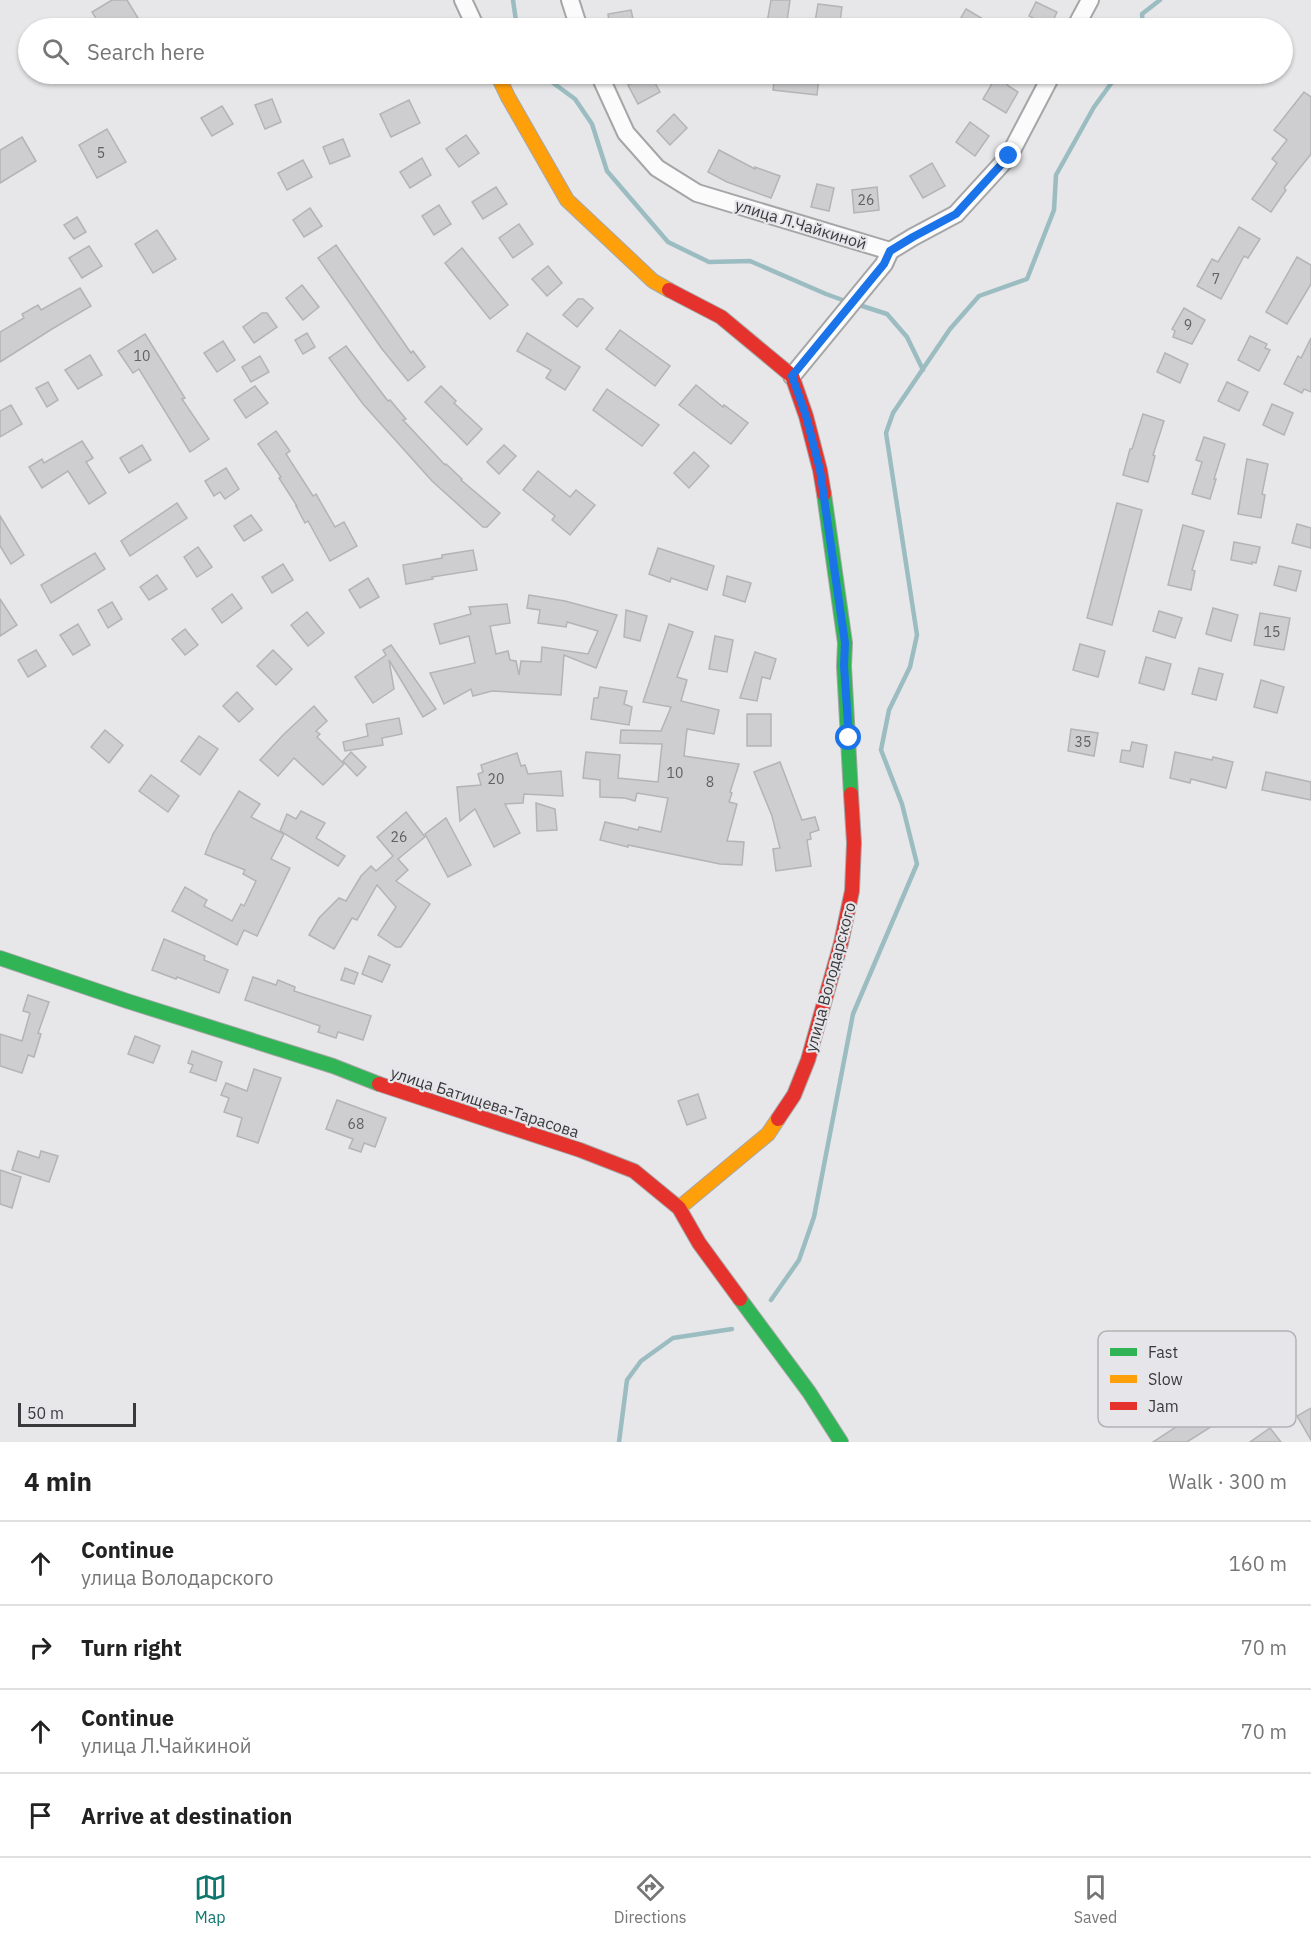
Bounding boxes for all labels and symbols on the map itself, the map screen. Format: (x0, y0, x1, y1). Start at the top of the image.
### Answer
route end (995, 142, 1021, 168)
house number: 5 (97, 144, 105, 162)
house number: 26 (858, 191, 874, 209)
street label: улица Л.Чайкиной (733, 194, 869, 254)
house number: 7 (1212, 270, 1220, 288)
house number: 9 (1184, 316, 1192, 334)
house number: 10 (134, 347, 150, 365)
house number: 15 (1264, 623, 1280, 641)
route start (835, 724, 861, 750)
house number: 35 (1075, 733, 1091, 751)
house number: 10 (667, 764, 683, 782)
house number: 20 (488, 770, 504, 788)
house number: 8 (706, 773, 714, 791)
house number: 26 (391, 828, 407, 846)
street label: улица Володарского (800, 900, 860, 1054)
street label: улица Батищева-Тарасова (388, 1062, 582, 1142)
house number: 68 (348, 1115, 364, 1133)
legend (1098, 1331, 1296, 1427)
text: Fast (1148, 1342, 1178, 1362)
text: Slow (1148, 1369, 1183, 1389)
text: Jam (1148, 1396, 1179, 1416)
scale bar (18, 1400, 136, 1428)

